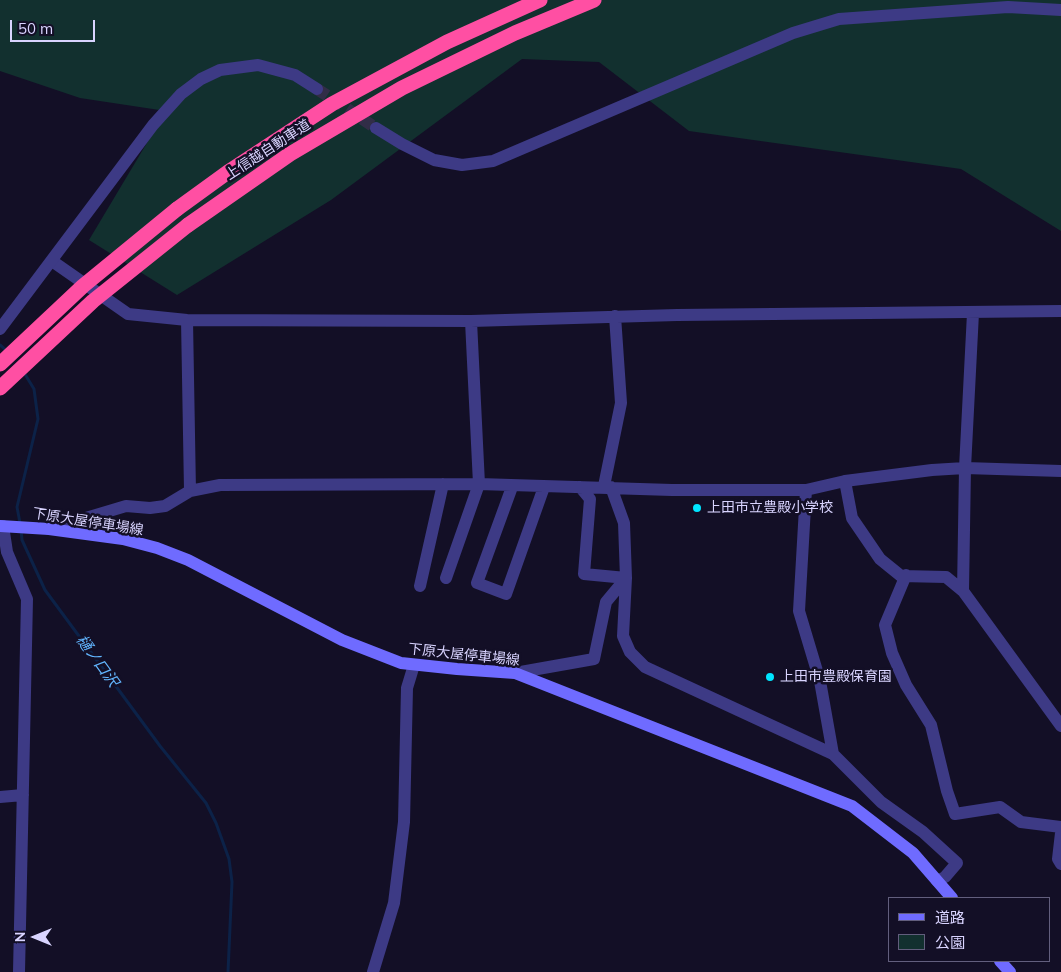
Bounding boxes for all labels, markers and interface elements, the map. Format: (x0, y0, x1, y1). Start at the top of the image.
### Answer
scale bar (12, 10, 98, 42)
text: 50 m (18, 19, 53, 38)
street label: 上信越自動車道 (222, 116, 314, 184)
place label: 上田市立豊殿小学校 (707, 500, 833, 516)
marker: 上田市立豊殿小学校 (691, 502, 703, 514)
street label: 下原大屋停車場線 (31, 505, 145, 539)
water label: 樋ノ口沢 (72, 631, 122, 691)
street label: 下原大屋停車場線 (407, 641, 521, 669)
place label: 上田市豊殿保育園 (780, 669, 892, 685)
marker: 上田市豊殿保育園 (764, 671, 776, 683)
legend (888, 897, 1051, 962)
text: 道路 (935, 908, 965, 927)
north arrow (10, 912, 60, 962)
text: N (11, 932, 29, 942)
text: 公園 (935, 933, 965, 952)

